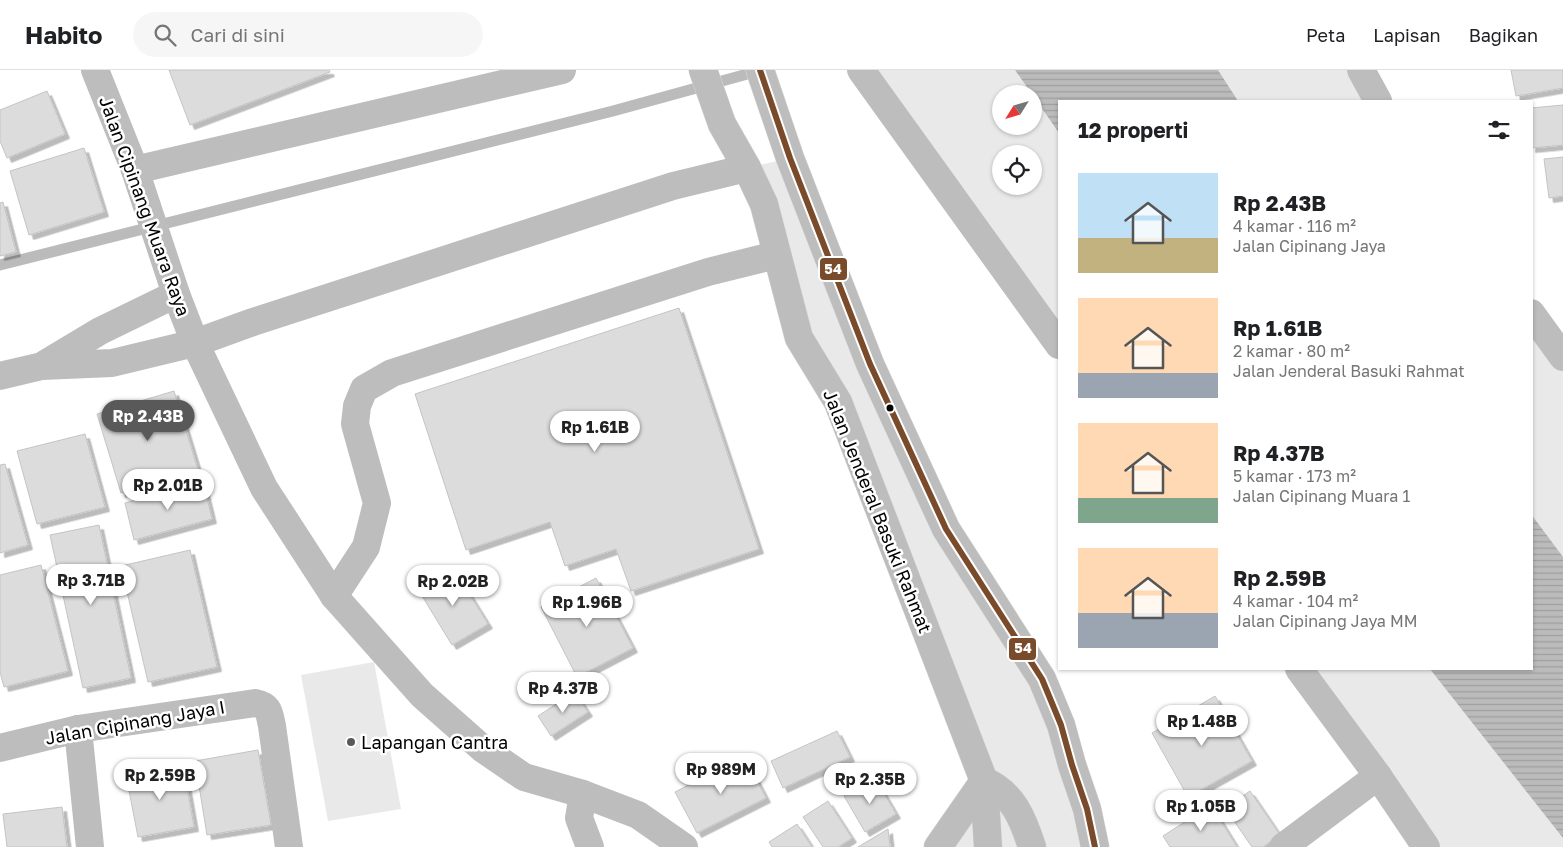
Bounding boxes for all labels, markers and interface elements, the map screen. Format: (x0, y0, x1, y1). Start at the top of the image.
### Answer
search box (133, 12, 483, 57)
text: Habito (25, 20, 103, 49)
icon: search (151, 21, 179, 49)
text: Cari di sini (191, 23, 285, 46)
text: Peta (1306, 24, 1345, 46)
text: Lapisan (1373, 24, 1441, 46)
text: Bagikan (1469, 24, 1538, 46)
north arrow (992, 85, 1042, 135)
map controls (992, 85, 1042, 195)
street label: Jalan Cipinang Muara Raya (95, 93, 195, 319)
icon: filters (1485, 116, 1513, 144)
text: 12 properti (1078, 117, 1188, 143)
button: locate (992, 145, 1042, 195)
text: Rp 2.43B (1233, 190, 1326, 216)
icon: home (1118, 193, 1178, 253)
text: 4 kamar · 116 m² (1233, 216, 1356, 236)
text: Jalan Cipinang Jaya (1233, 236, 1386, 256)
line badge: 54 (819, 257, 848, 281)
text: 54 (824, 260, 842, 277)
text: Rp 1.61B (1233, 315, 1322, 341)
icon: home (1118, 318, 1178, 378)
text: 2 kamar · 80 m² (1233, 341, 1350, 361)
text: Jalan Jenderal Basuki Rahmat (1233, 361, 1465, 381)
street label: Jalan Jenderal Basuki Rahmat (819, 386, 937, 636)
pin: Rp 2.43B (96, 400, 200, 442)
unlabelled marker (885, 403, 895, 413)
text: Rp 2.43B (113, 406, 183, 426)
pin: Rp 1.61B (543, 410, 647, 453)
text: Rp 1.61B (561, 417, 629, 437)
text: Rp 4.37B (1233, 440, 1325, 466)
icon: home (1118, 443, 1178, 503)
text: 5 kamar · 173 m² (1233, 466, 1356, 486)
pin: Rp 2.01B (116, 468, 220, 511)
text: Rp 2.01B (133, 475, 203, 495)
text: Jalan Cipinang Muara 1 (1233, 486, 1410, 506)
pin: Rp 3.71B (39, 564, 143, 606)
pin: Rp 2.02B (401, 564, 505, 607)
text: Rp 2.59B (1233, 565, 1326, 591)
icon: home (1118, 568, 1178, 628)
text: Rp 3.71B (57, 570, 125, 590)
text: Rp 2.02B (417, 571, 489, 591)
pin: Rp 1.96B (535, 586, 639, 628)
text: 4 kamar · 104 m² (1233, 591, 1358, 611)
text: Rp 1.96B (552, 592, 622, 612)
text: Jalan Cipinang Jaya MM (1233, 611, 1417, 631)
line badge: 54 (1008, 637, 1037, 661)
text: 54 (1014, 639, 1032, 656)
pin: Rp 4.37B (511, 672, 615, 714)
text: Rp 4.37B (528, 678, 598, 698)
street label: Jalan Cipinang Jaya I (43, 695, 227, 749)
pin: Rp 1.48B (1150, 704, 1254, 747)
text: Rp 1.48B (1167, 711, 1237, 731)
place label: Lapangan Cantra (361, 731, 508, 753)
marker: Lapangan Cantra (345, 736, 357, 748)
pin: Rp 989M (675, 752, 767, 795)
pin: Rp 2.59B (108, 758, 212, 801)
text: Rp 989M (686, 759, 756, 779)
pin: Rp 2.35B (818, 762, 922, 805)
text: Rp 2.59B (124, 765, 196, 785)
text: Rp 2.35B (835, 769, 905, 789)
pin: Rp 1.05B (1149, 790, 1253, 832)
text: Rp 1.05B (1166, 796, 1236, 816)

